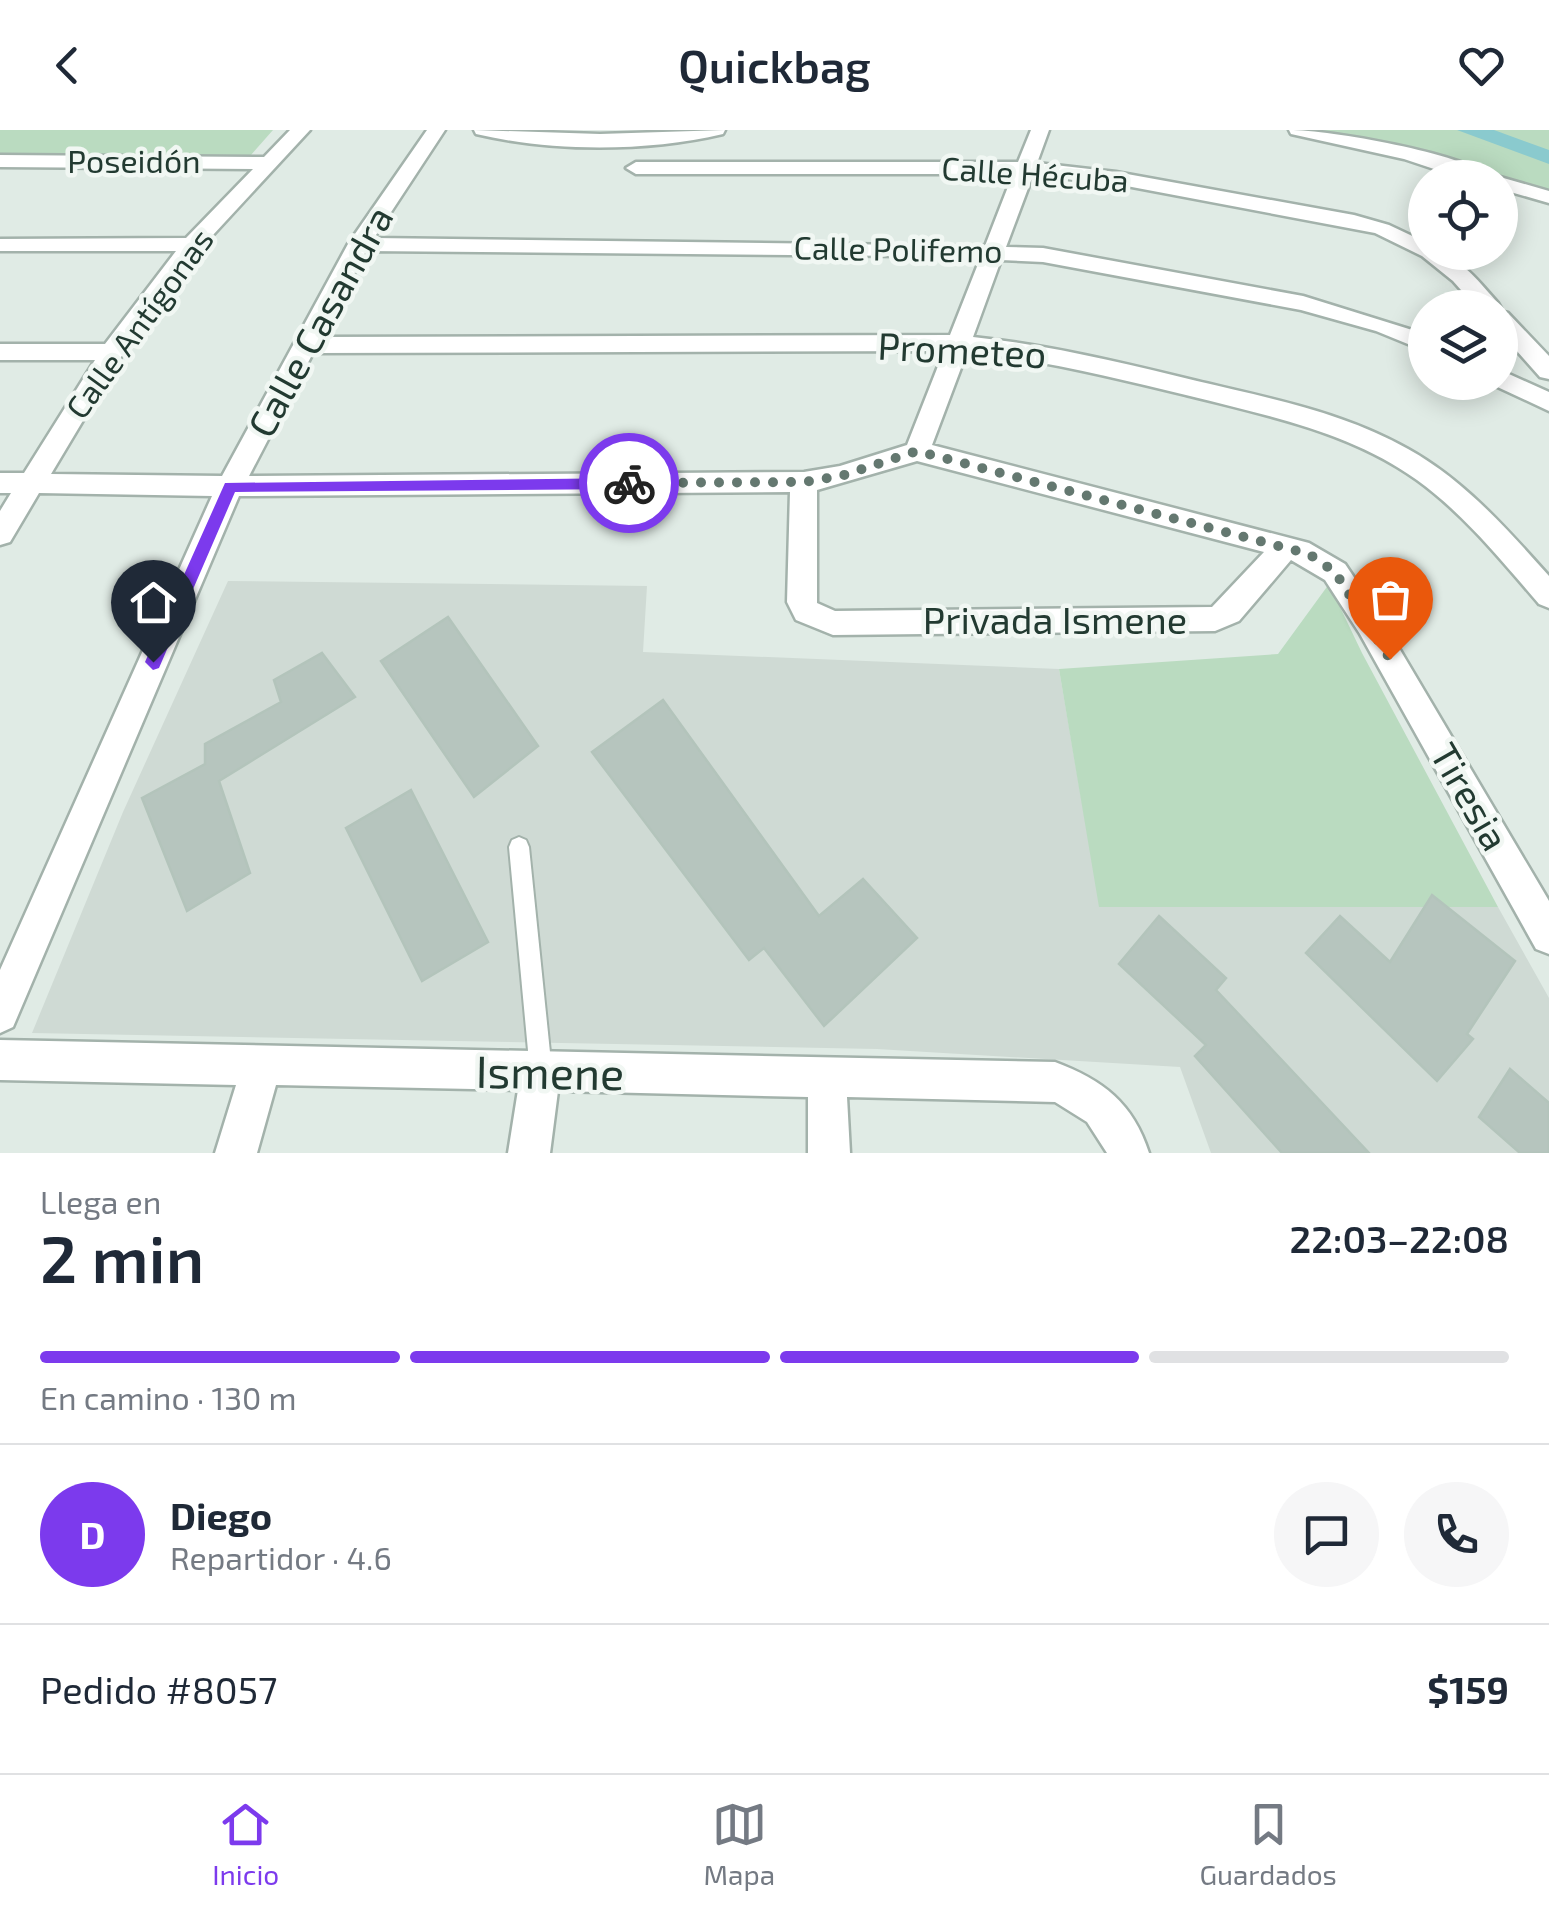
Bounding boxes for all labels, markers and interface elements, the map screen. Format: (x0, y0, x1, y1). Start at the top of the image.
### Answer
icon: back (40, 38, 95, 93)
text: Quickbag (678, 38, 871, 92)
icon: heart (1454, 38, 1509, 93)
street label: Poseidón (67, 141, 201, 179)
street label: Calle Hécuba (940, 148, 1130, 198)
map controls (1408, 160, 1518, 400)
button: locate (1408, 160, 1518, 270)
street label: Calle Casandra (237, 198, 402, 444)
street label: Calle Antígonas (57, 220, 220, 425)
street label: Calle Polifemo (793, 227, 1003, 269)
button: layers (1408, 290, 1518, 400)
street label: Prometeo (877, 322, 1048, 376)
courier (579, 433, 679, 533)
icon: bike (602, 456, 657, 511)
pin (1348, 557, 1433, 660)
pin (111, 560, 196, 663)
icon: bag (1363, 572, 1418, 627)
icon: home (126, 575, 181, 630)
street label: Privada Ismene (923, 596, 1187, 642)
street label: Tiresia (1422, 734, 1520, 858)
street label: Ismene (475, 1043, 625, 1099)
text: Llega en (40, 1182, 161, 1220)
text: 22:03–22:08 (1289, 1215, 1509, 1261)
text: 2 min (40, 1218, 204, 1296)
text: En camino · 130 m (40, 1378, 296, 1416)
button: chat (1274, 1482, 1379, 1587)
button: phone (1404, 1482, 1509, 1587)
text: Diego (170, 1492, 272, 1538)
text: D (80, 1511, 105, 1557)
text: Repartidor · 4.6 (170, 1538, 392, 1576)
text: Pedido #8057 (40, 1666, 277, 1712)
text: $159 (1427, 1666, 1509, 1712)
tab: Inicio (212, 1797, 279, 1891)
tab: Mapa (704, 1797, 775, 1891)
tab: Guardados (1199, 1797, 1337, 1891)

